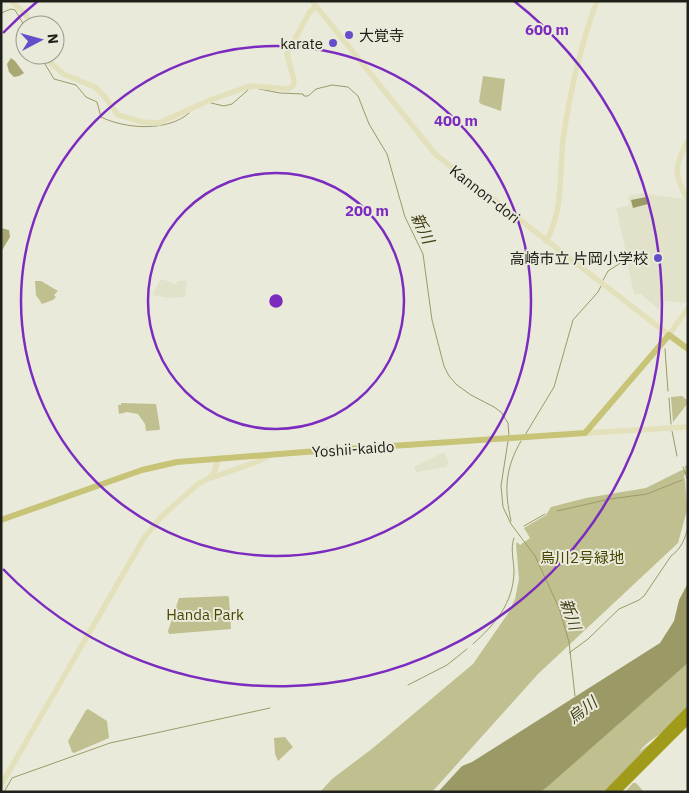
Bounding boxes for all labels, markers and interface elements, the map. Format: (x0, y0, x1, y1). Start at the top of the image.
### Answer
north arrow (15, 15, 65, 65)
text: 600 m (525, 20, 569, 39)
place label: 大覚寺 (359, 26, 404, 45)
marker: 大覚寺 (343, 29, 355, 41)
text: N (43, 33, 62, 45)
place label: karate (280, 34, 323, 53)
marker: karate (327, 37, 339, 49)
text: 400 m (434, 111, 478, 130)
street label: Kannon-dori (446, 161, 524, 227)
text: 200 m (345, 201, 389, 220)
water label: 新川 (407, 209, 440, 249)
place label: 高崎市立 片岡小学校 (509, 249, 648, 268)
marker: 高崎市立 片岡小学校 (652, 252, 664, 264)
centre of rings (267, 292, 285, 310)
street label: Yoshii-kaido (311, 437, 395, 461)
park label: 烏川2号緑地 (540, 548, 624, 567)
water label: 新川 (556, 596, 586, 634)
park label: Handa Park (166, 605, 244, 624)
water label: 烏川 (563, 691, 602, 728)

